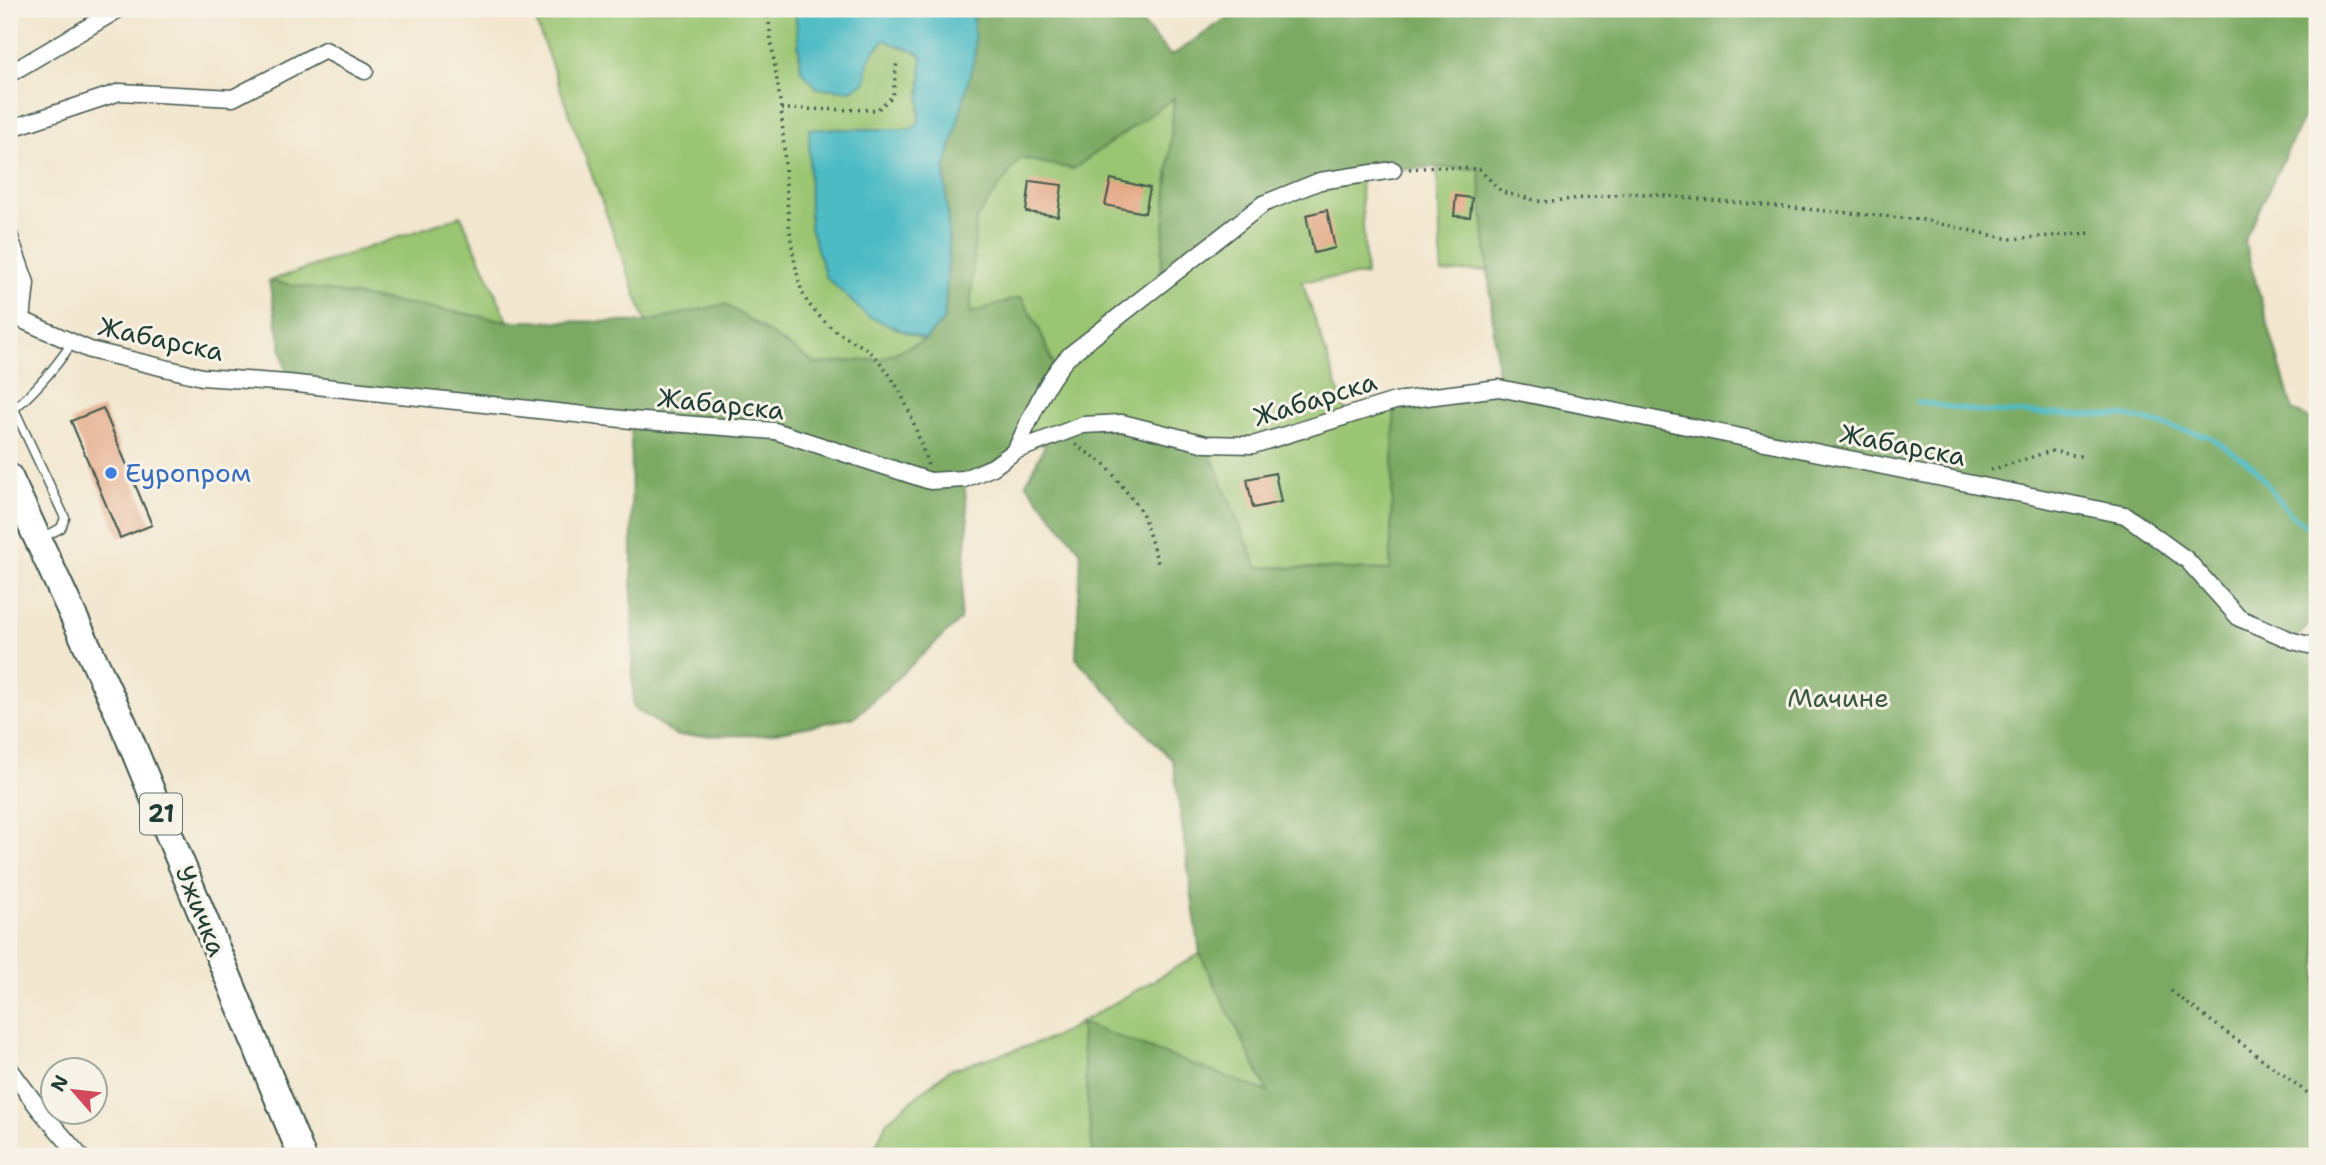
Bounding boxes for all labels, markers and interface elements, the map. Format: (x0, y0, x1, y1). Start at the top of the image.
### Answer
street label: Жабарска (95, 308, 227, 369)
street label: Жабарска (1249, 363, 1381, 434)
street label: Жабарска (656, 379, 786, 428)
street label: Жабарска (1837, 415, 1969, 474)
place label: Еуропром (125, 455, 251, 490)
marker: Еуропром (103, 465, 119, 481)
park label: Мачине (1787, 680, 1889, 715)
road number: 21 (140, 794, 182, 834)
street label: Ужичка (167, 860, 235, 961)
north arrow (38, 1056, 108, 1126)
text: N (45, 1071, 74, 1096)

